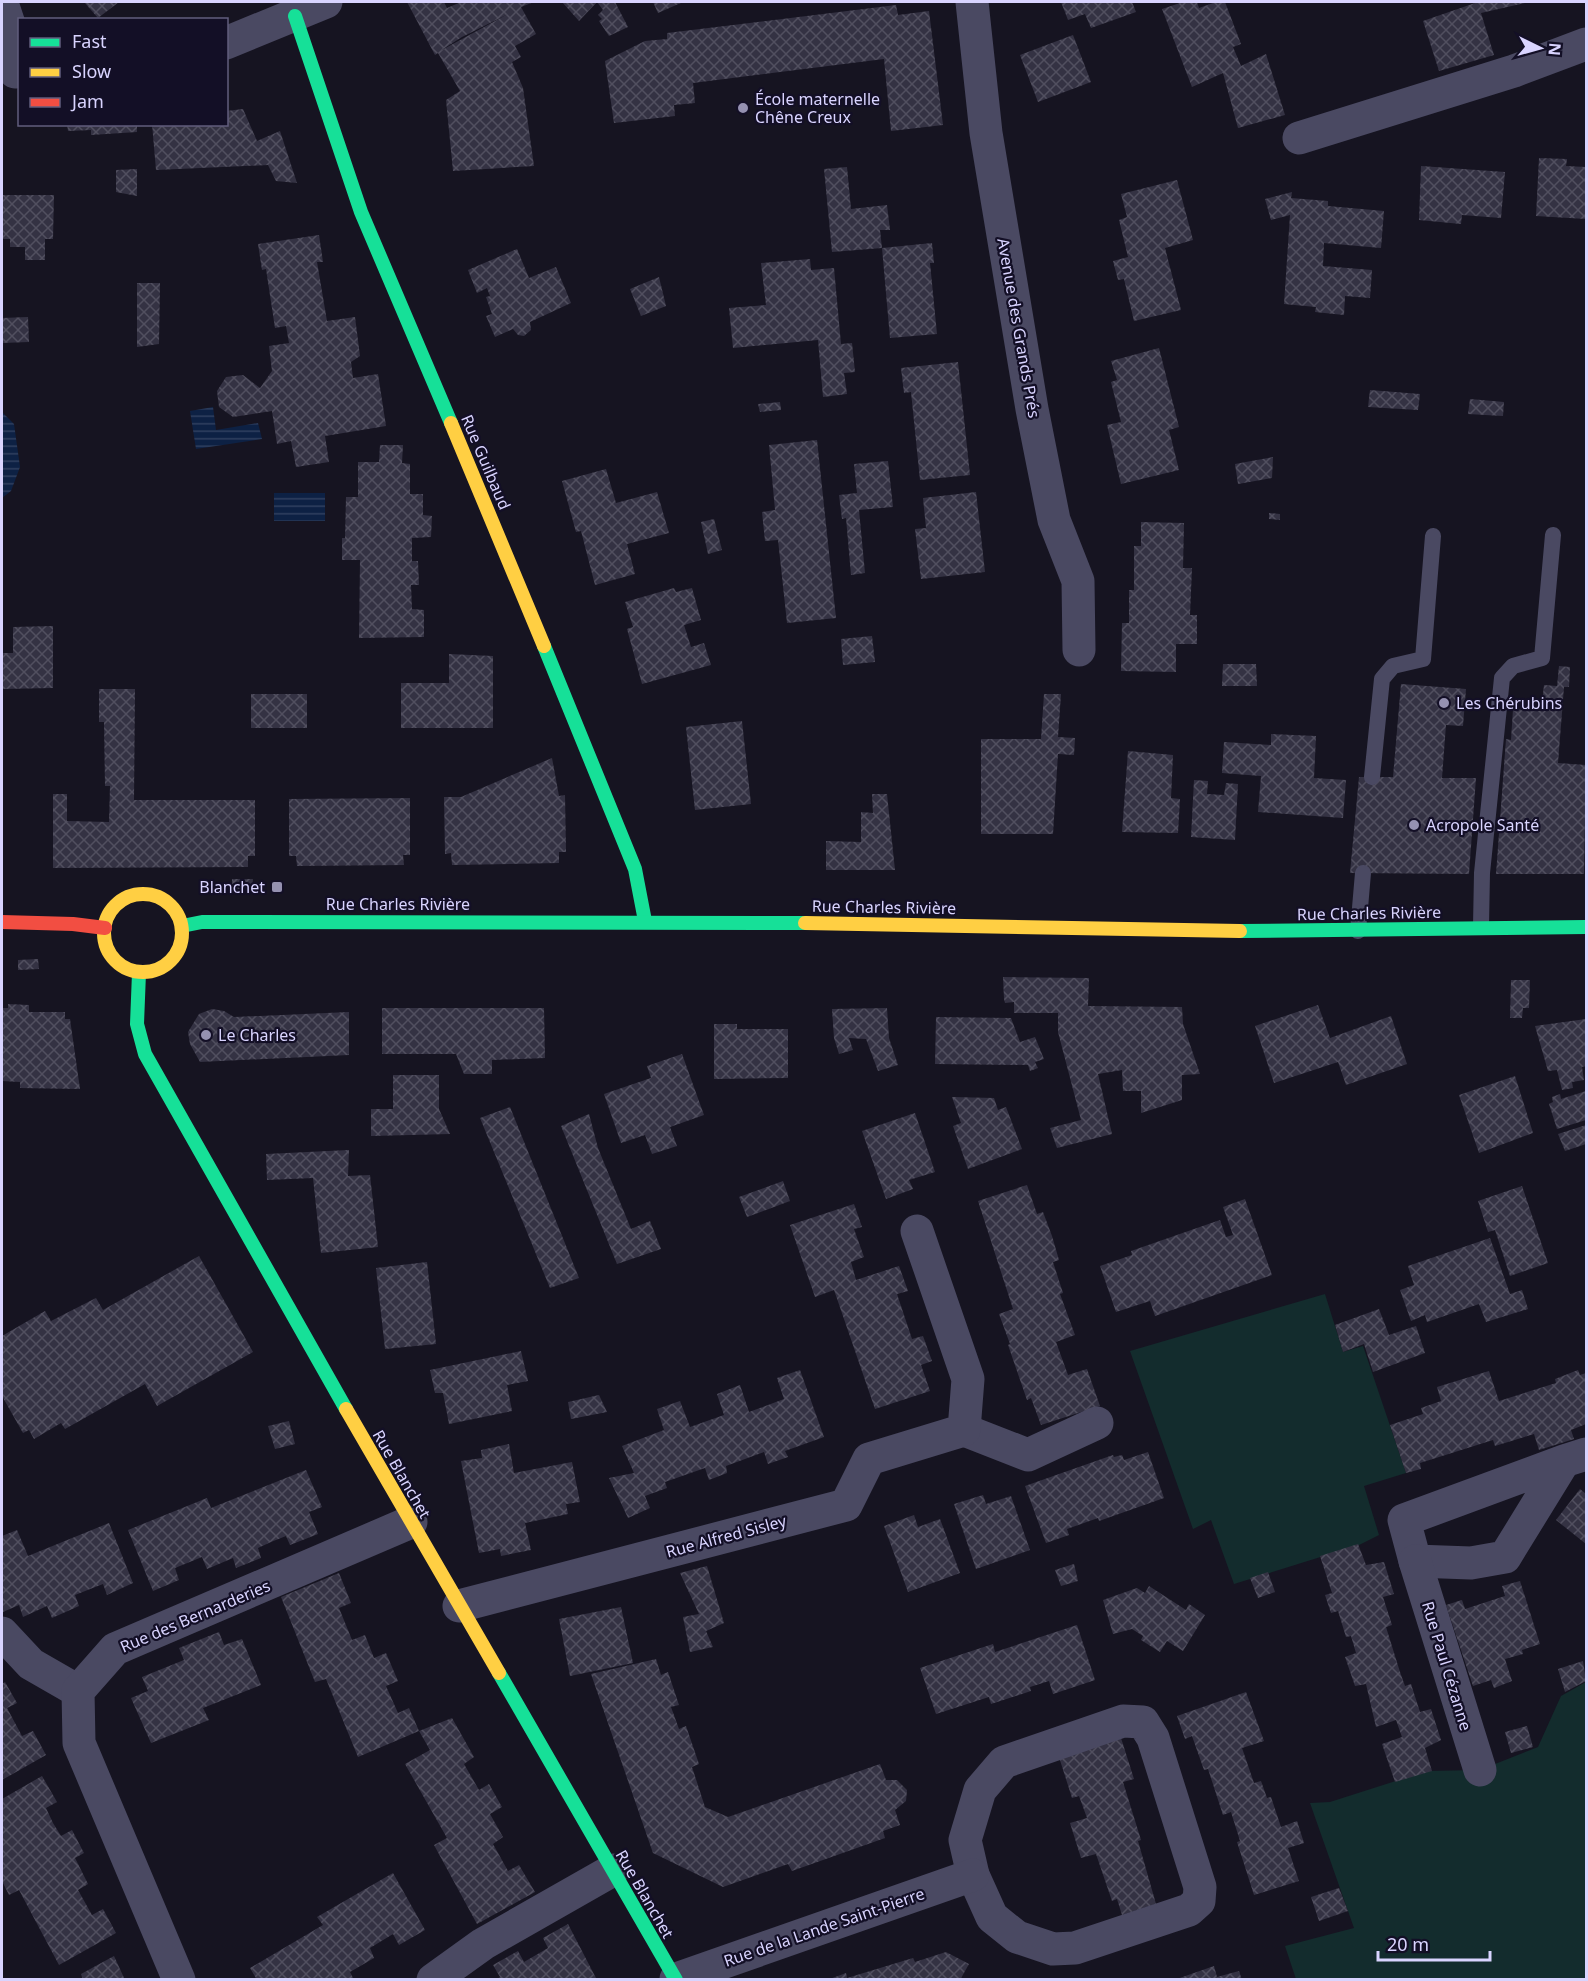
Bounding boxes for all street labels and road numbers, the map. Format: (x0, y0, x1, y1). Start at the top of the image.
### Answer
street label: Avenue des Grands Prés (992, 236, 1046, 420)
street label: Rue Guilbaud (456, 411, 516, 513)
street label: Rue Charles Rivière (326, 893, 470, 915)
street label: Rue Charles Rivière (812, 895, 956, 919)
street label: Rue Charles Rivière (1297, 901, 1441, 925)
street label: Rue Blanchet (368, 1426, 436, 1522)
street label: Rue Alfred Sisley (663, 1509, 789, 1563)
street label: Rue des Bernarderies (117, 1574, 273, 1658)
street label: Rue Paul Cézanne (1417, 1599, 1477, 1733)
street label: Rue Blanchet (611, 1846, 679, 1942)
street label: Rue de la Lande Saint-Pierre (721, 1882, 927, 1972)

